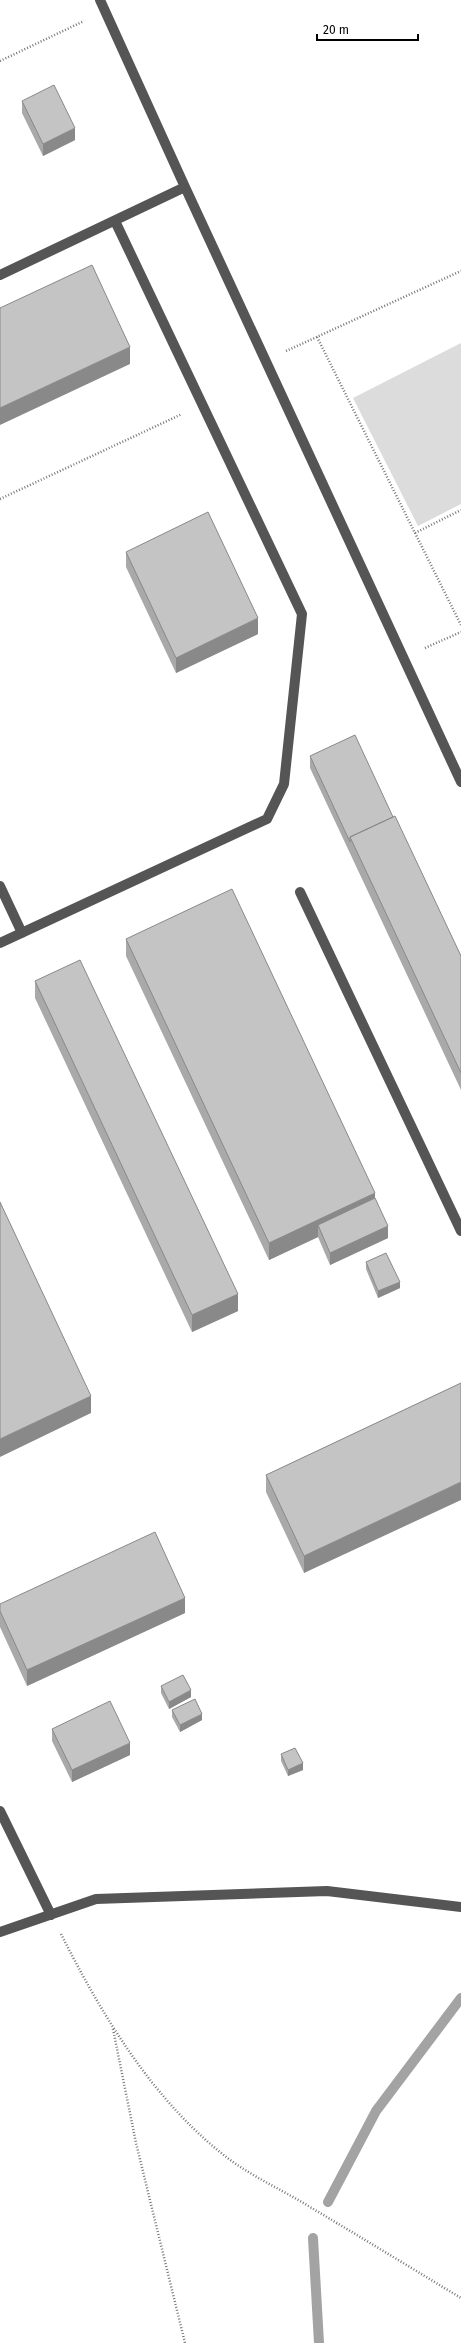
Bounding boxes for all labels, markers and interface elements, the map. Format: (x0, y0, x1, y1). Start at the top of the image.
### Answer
scale bar (317, 16, 418, 42)
text: 20 m (323, 23, 349, 37)

